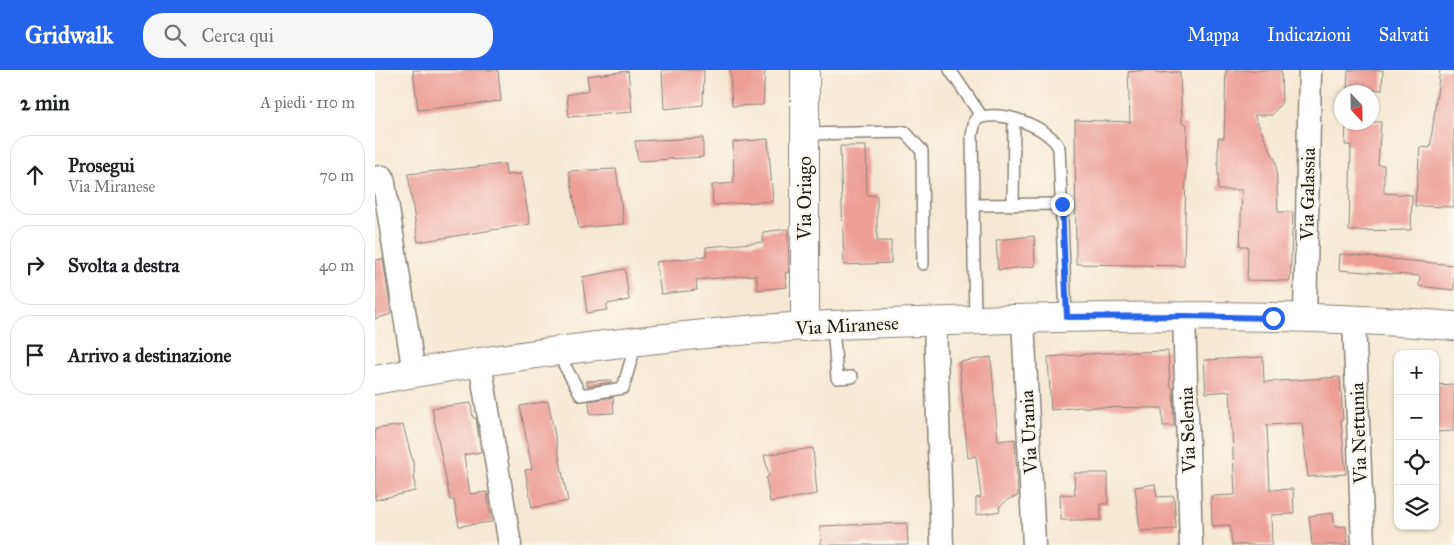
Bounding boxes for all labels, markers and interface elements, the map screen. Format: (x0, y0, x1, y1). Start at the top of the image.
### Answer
search box (143, 13, 493, 58)
text: Gridwalk (25, 20, 113, 50)
icon: search (161, 21, 189, 49)
text: Cerca qui (201, 24, 274, 47)
text: Mappa (1187, 24, 1239, 46)
text: Indicazioni (1267, 24, 1351, 46)
text: Salvati (1379, 24, 1429, 46)
north arrow (1334, 85, 1379, 130)
text: 2 min (20, 90, 70, 116)
text: A piedi · 110 m (260, 93, 355, 112)
street label: Via Galassia (1295, 146, 1320, 242)
text: Prosegui (68, 154, 135, 177)
street label: Via Oriago (793, 156, 817, 241)
icon: ahead (21, 161, 49, 189)
text: 70 m (319, 166, 354, 185)
text: Via Miranese (68, 177, 155, 196)
route end (1051, 193, 1074, 216)
icon: right (21, 251, 49, 279)
text: Svolta a destra (68, 254, 180, 277)
text: 40 m (319, 256, 354, 275)
route start (1262, 307, 1285, 330)
street label: Via Miranese (794, 311, 899, 340)
icon: arrive (21, 341, 49, 369)
text: Arrivo a destinazione (68, 344, 231, 367)
map controls (1394, 350, 1439, 530)
button: + (1394, 350, 1439, 395)
street label: Via Nettunia (1345, 381, 1372, 485)
street label: Via Selenia (1174, 386, 1201, 474)
street label: Via Urania (1015, 389, 1042, 475)
button: − (1394, 395, 1439, 440)
button: locate (1394, 440, 1439, 485)
button: layers (1394, 485, 1439, 530)

